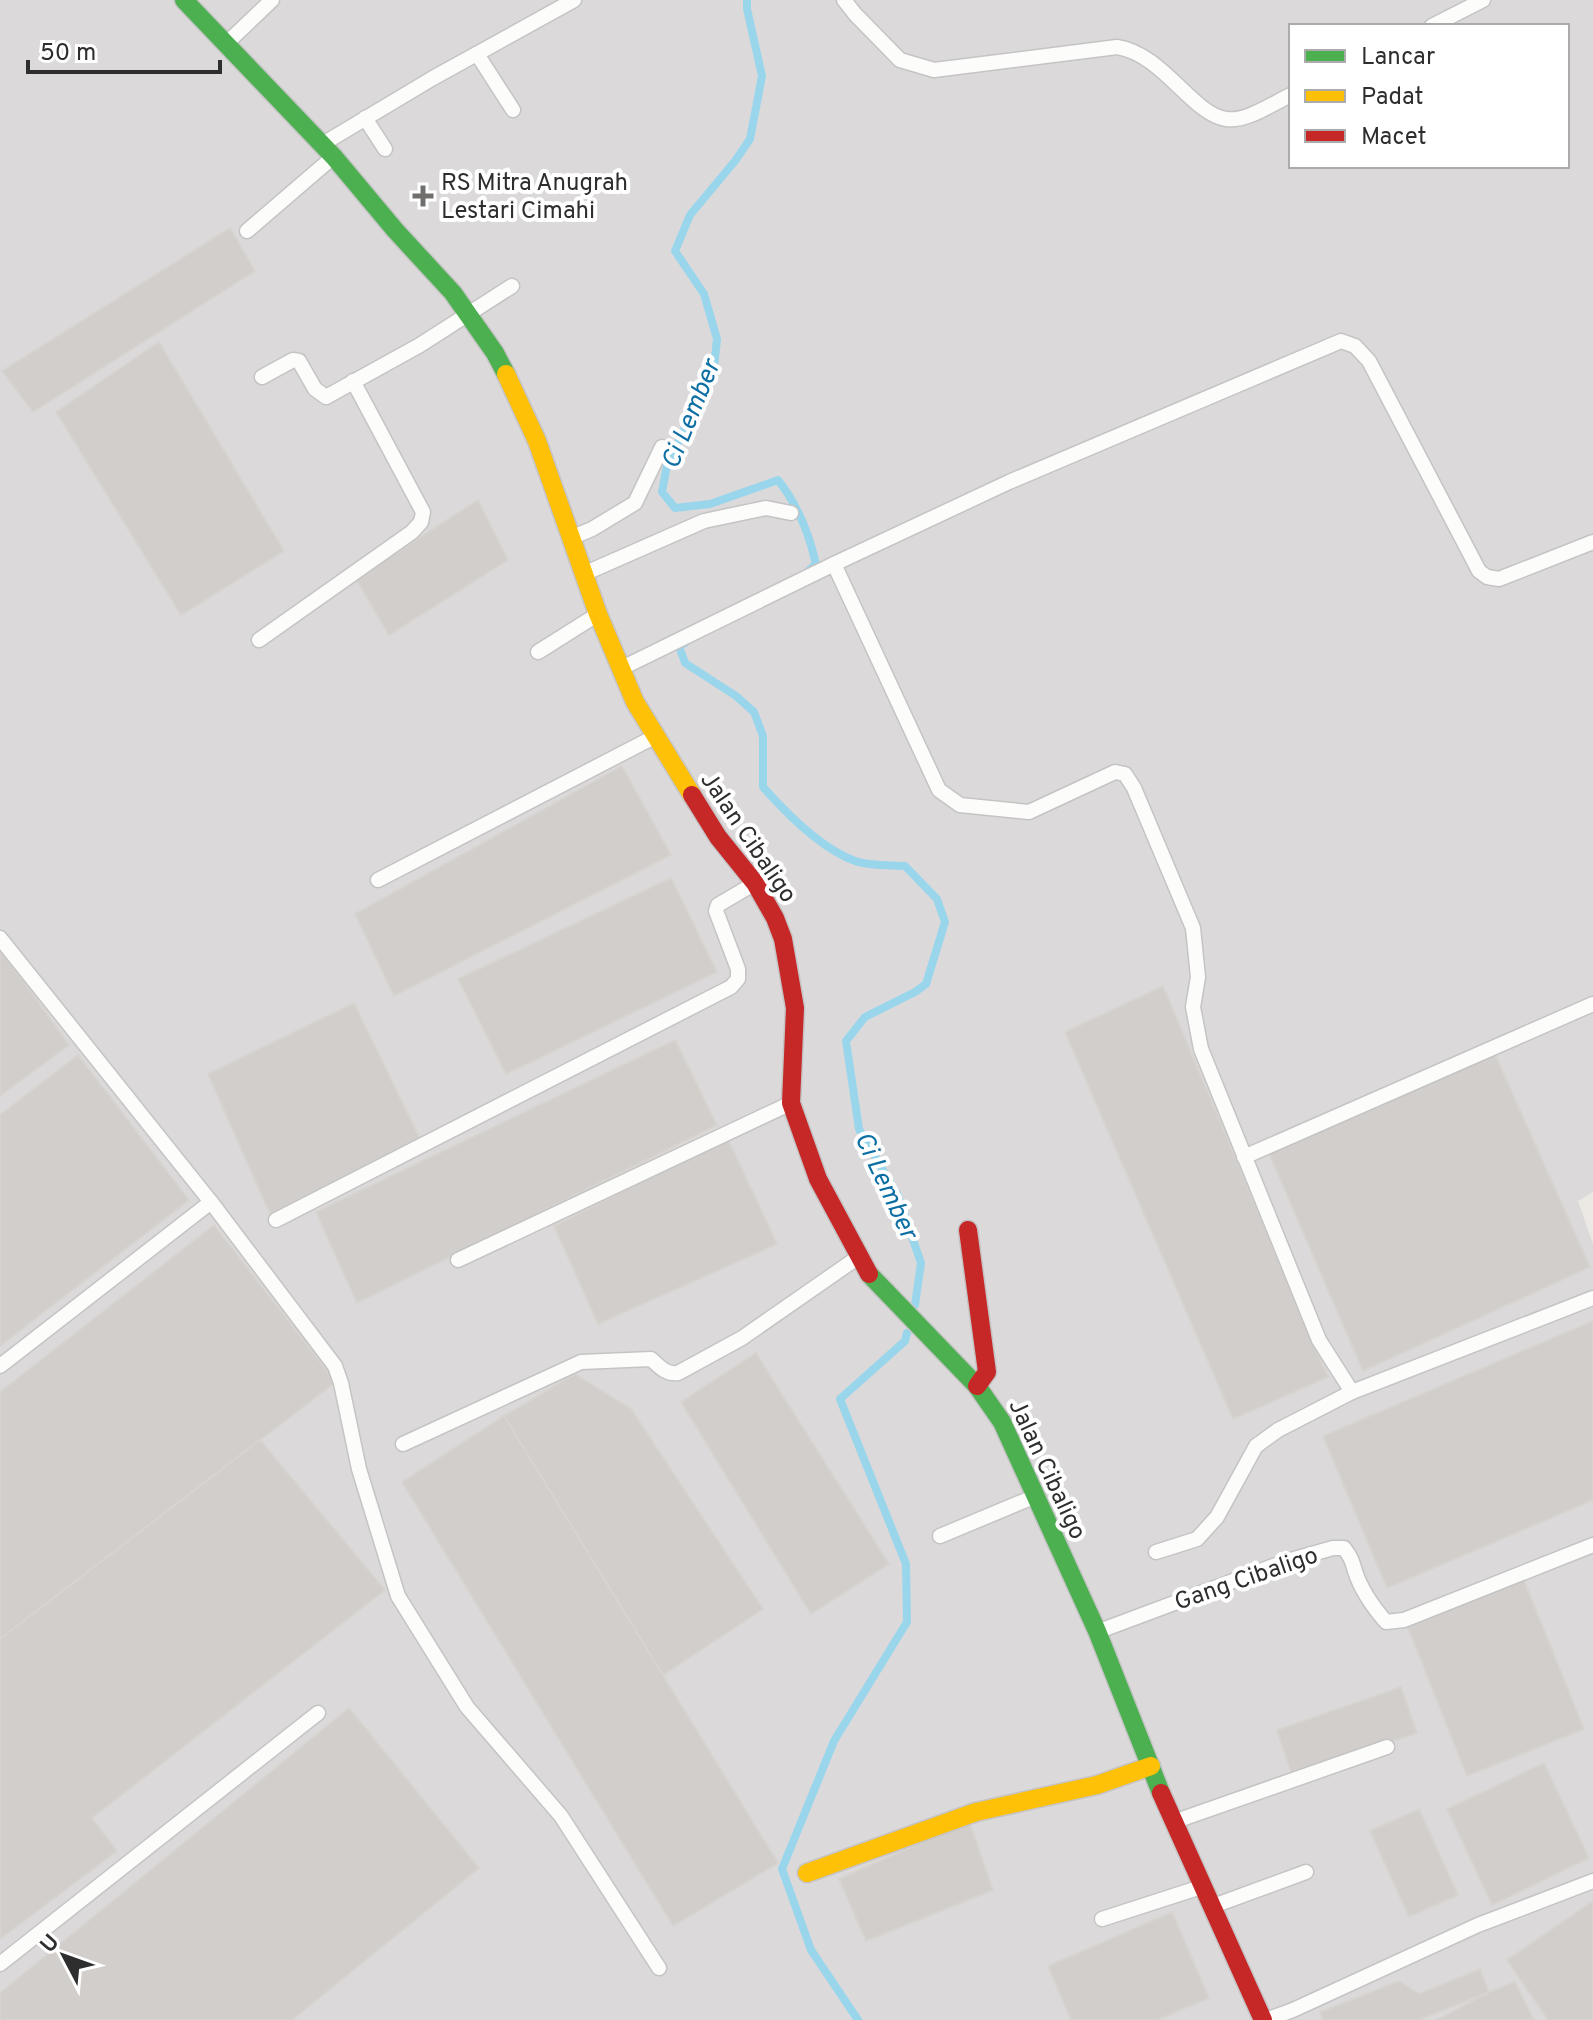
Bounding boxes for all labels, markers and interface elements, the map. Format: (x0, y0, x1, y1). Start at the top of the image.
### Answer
scale bar (28, 24, 220, 74)
legend (1289, 24, 1569, 168)
text: 50 m (40, 39, 96, 69)
text: Lancar (1361, 43, 1435, 73)
text: Padat (1361, 83, 1423, 113)
text: Macet (1361, 123, 1427, 153)
place label: RS Mitra Anugrah Lestari Cimahi (441, 169, 628, 227)
marker: RS Mitra Anugrah Lestari Cimahi (412, 185, 434, 207)
water label: Ci Lember (656, 354, 730, 474)
street label: Jalan Cibaligo (693, 767, 802, 909)
water label: Ci Lember (846, 1127, 925, 1247)
street label: Jalan Cibaligo (1001, 1395, 1092, 1545)
street label: Gang Cibaligo (1171, 1541, 1322, 1618)
north arrow (24, 1916, 104, 1996)
text: U (35, 1930, 66, 1959)

